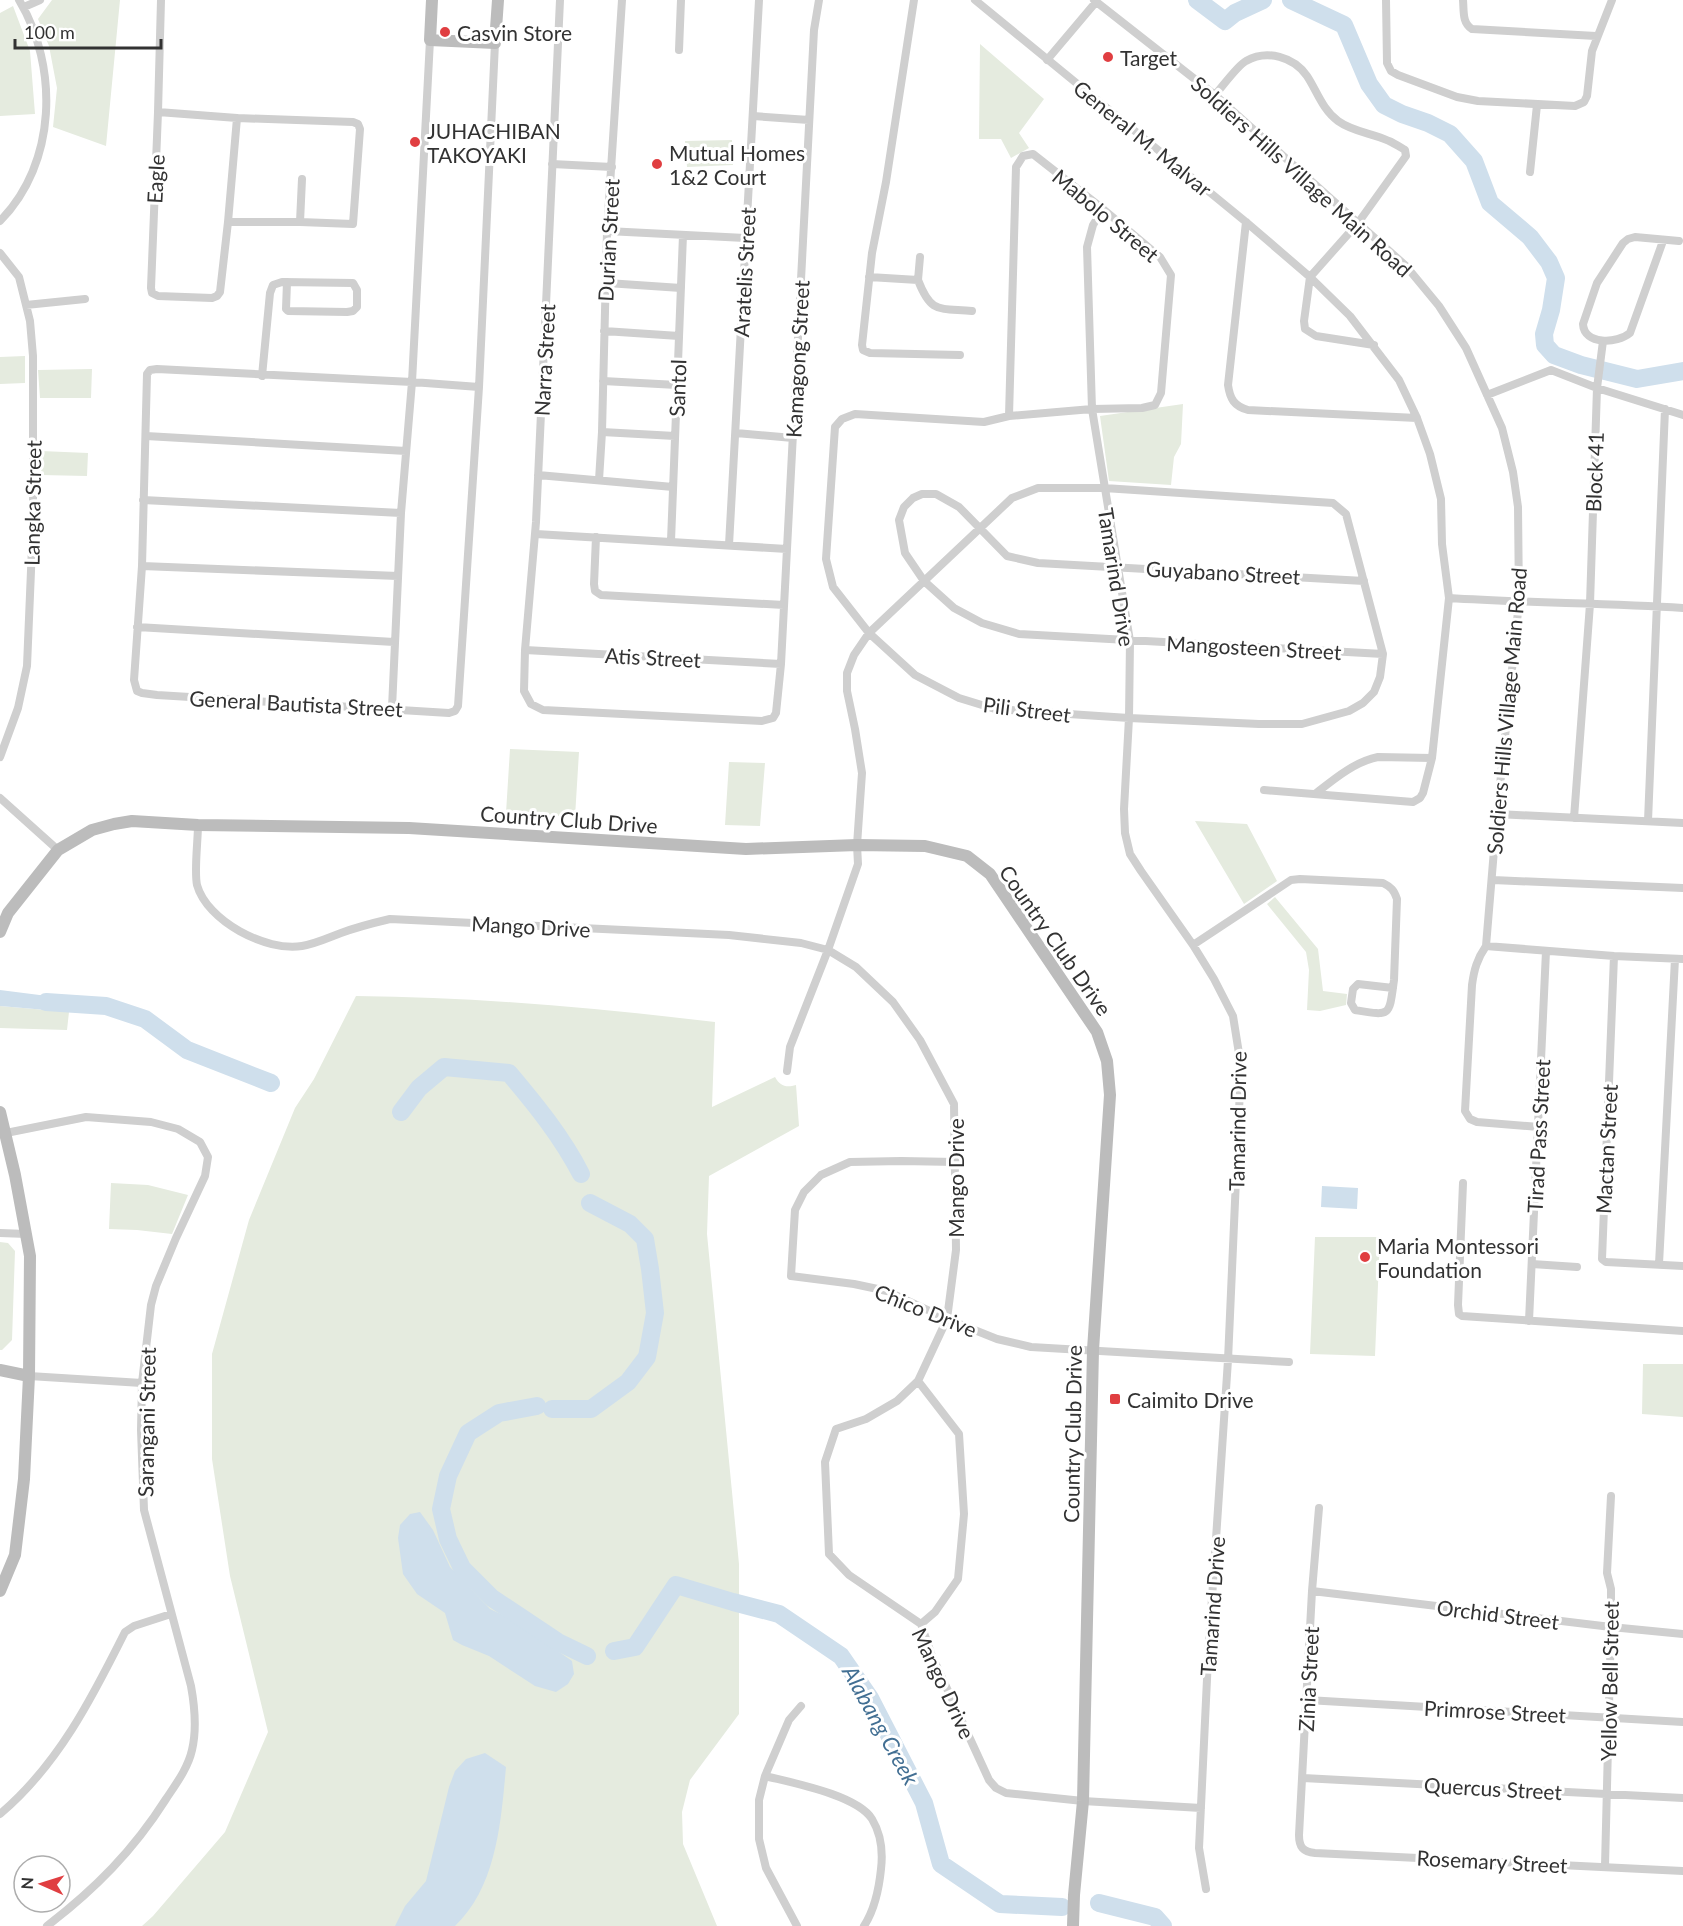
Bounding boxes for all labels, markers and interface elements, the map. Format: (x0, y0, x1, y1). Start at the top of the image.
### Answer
scale bar (15, 12, 160, 50)
place label: Casvin Store (457, 20, 572, 45)
text: 100 m (24, 21, 75, 43)
marker: Casvin Store (438, 25, 452, 39)
place label: Target (1120, 45, 1178, 70)
marker: Target (1101, 50, 1115, 64)
street label: Soldiers Hills Village Main Road (1187, 70, 1417, 282)
street label: General M. Malvar (1069, 75, 1217, 202)
place label: JUHACHIBAN TAKOYAKI (427, 118, 561, 167)
marker: JUHACHIBAN TAKOYAKI (408, 135, 422, 149)
place label: Mutual Homes 1&2 Court (669, 140, 805, 189)
street label: Eagle (141, 154, 169, 204)
marker: Mutual Homes 1&2 Court (650, 157, 664, 171)
street label: Mabolo Street (1048, 163, 1164, 267)
street label: Durian Street (592, 177, 624, 302)
street label: Aratelis Street (728, 206, 760, 338)
street label: Kamagong Street (780, 279, 814, 439)
street label: Narra Street (529, 303, 559, 417)
street label: Santol (664, 359, 690, 417)
street label: Block 41 (1580, 431, 1608, 513)
street label: Langka Street (18, 440, 46, 566)
street label: Tamarind Drive (1094, 506, 1140, 648)
street label: Guyabano Street (1145, 555, 1301, 589)
street label: Soldiers Hills Village Main Road (1481, 567, 1531, 855)
street label: Mangosteen Street (1166, 630, 1343, 664)
street label: Atis Street (604, 642, 702, 672)
street label: General Bautista Street (189, 685, 404, 721)
street label: Pili Street (982, 691, 1073, 727)
street label: Country Club Drive (479, 800, 659, 838)
street label: Country Club Drive (995, 860, 1117, 1020)
street label: Mango Drive (471, 910, 591, 942)
street label: Tamarind Drive (1223, 1051, 1251, 1191)
street label: Tirad Pass Street (1521, 1058, 1555, 1214)
street label: Mactan Street (1590, 1083, 1622, 1215)
street label: Mango Drive (943, 1118, 968, 1238)
place label: Maria Montessori Foundation (1377, 1233, 1539, 1282)
marker: Maria Montessori Foundation (1358, 1250, 1372, 1264)
street label: Chico Drive (871, 1278, 981, 1342)
street label: Country Club Drive (1058, 1345, 1086, 1523)
street label: Sarangani Street (132, 1346, 160, 1497)
place label: Caimito Drive (1127, 1387, 1254, 1412)
marker: Caimito Drive (1108, 1392, 1122, 1406)
street label: Tamarind Drive (1195, 1535, 1229, 1677)
street label: Orchid Street (1435, 1594, 1561, 1634)
street label: Yellow Bell Street (1595, 1600, 1623, 1761)
street label: Mango Drive (907, 1624, 981, 1742)
street label: Zinia Street (1293, 1625, 1323, 1732)
water label: Alabang Creek (837, 1660, 925, 1790)
street label: Primrose Street (1423, 1695, 1567, 1727)
street label: Quercus Street (1423, 1772, 1563, 1804)
street label: Rosemary Street (1416, 1845, 1568, 1877)
north arrow (12, 1854, 72, 1914)
text: N (17, 1877, 36, 1890)

